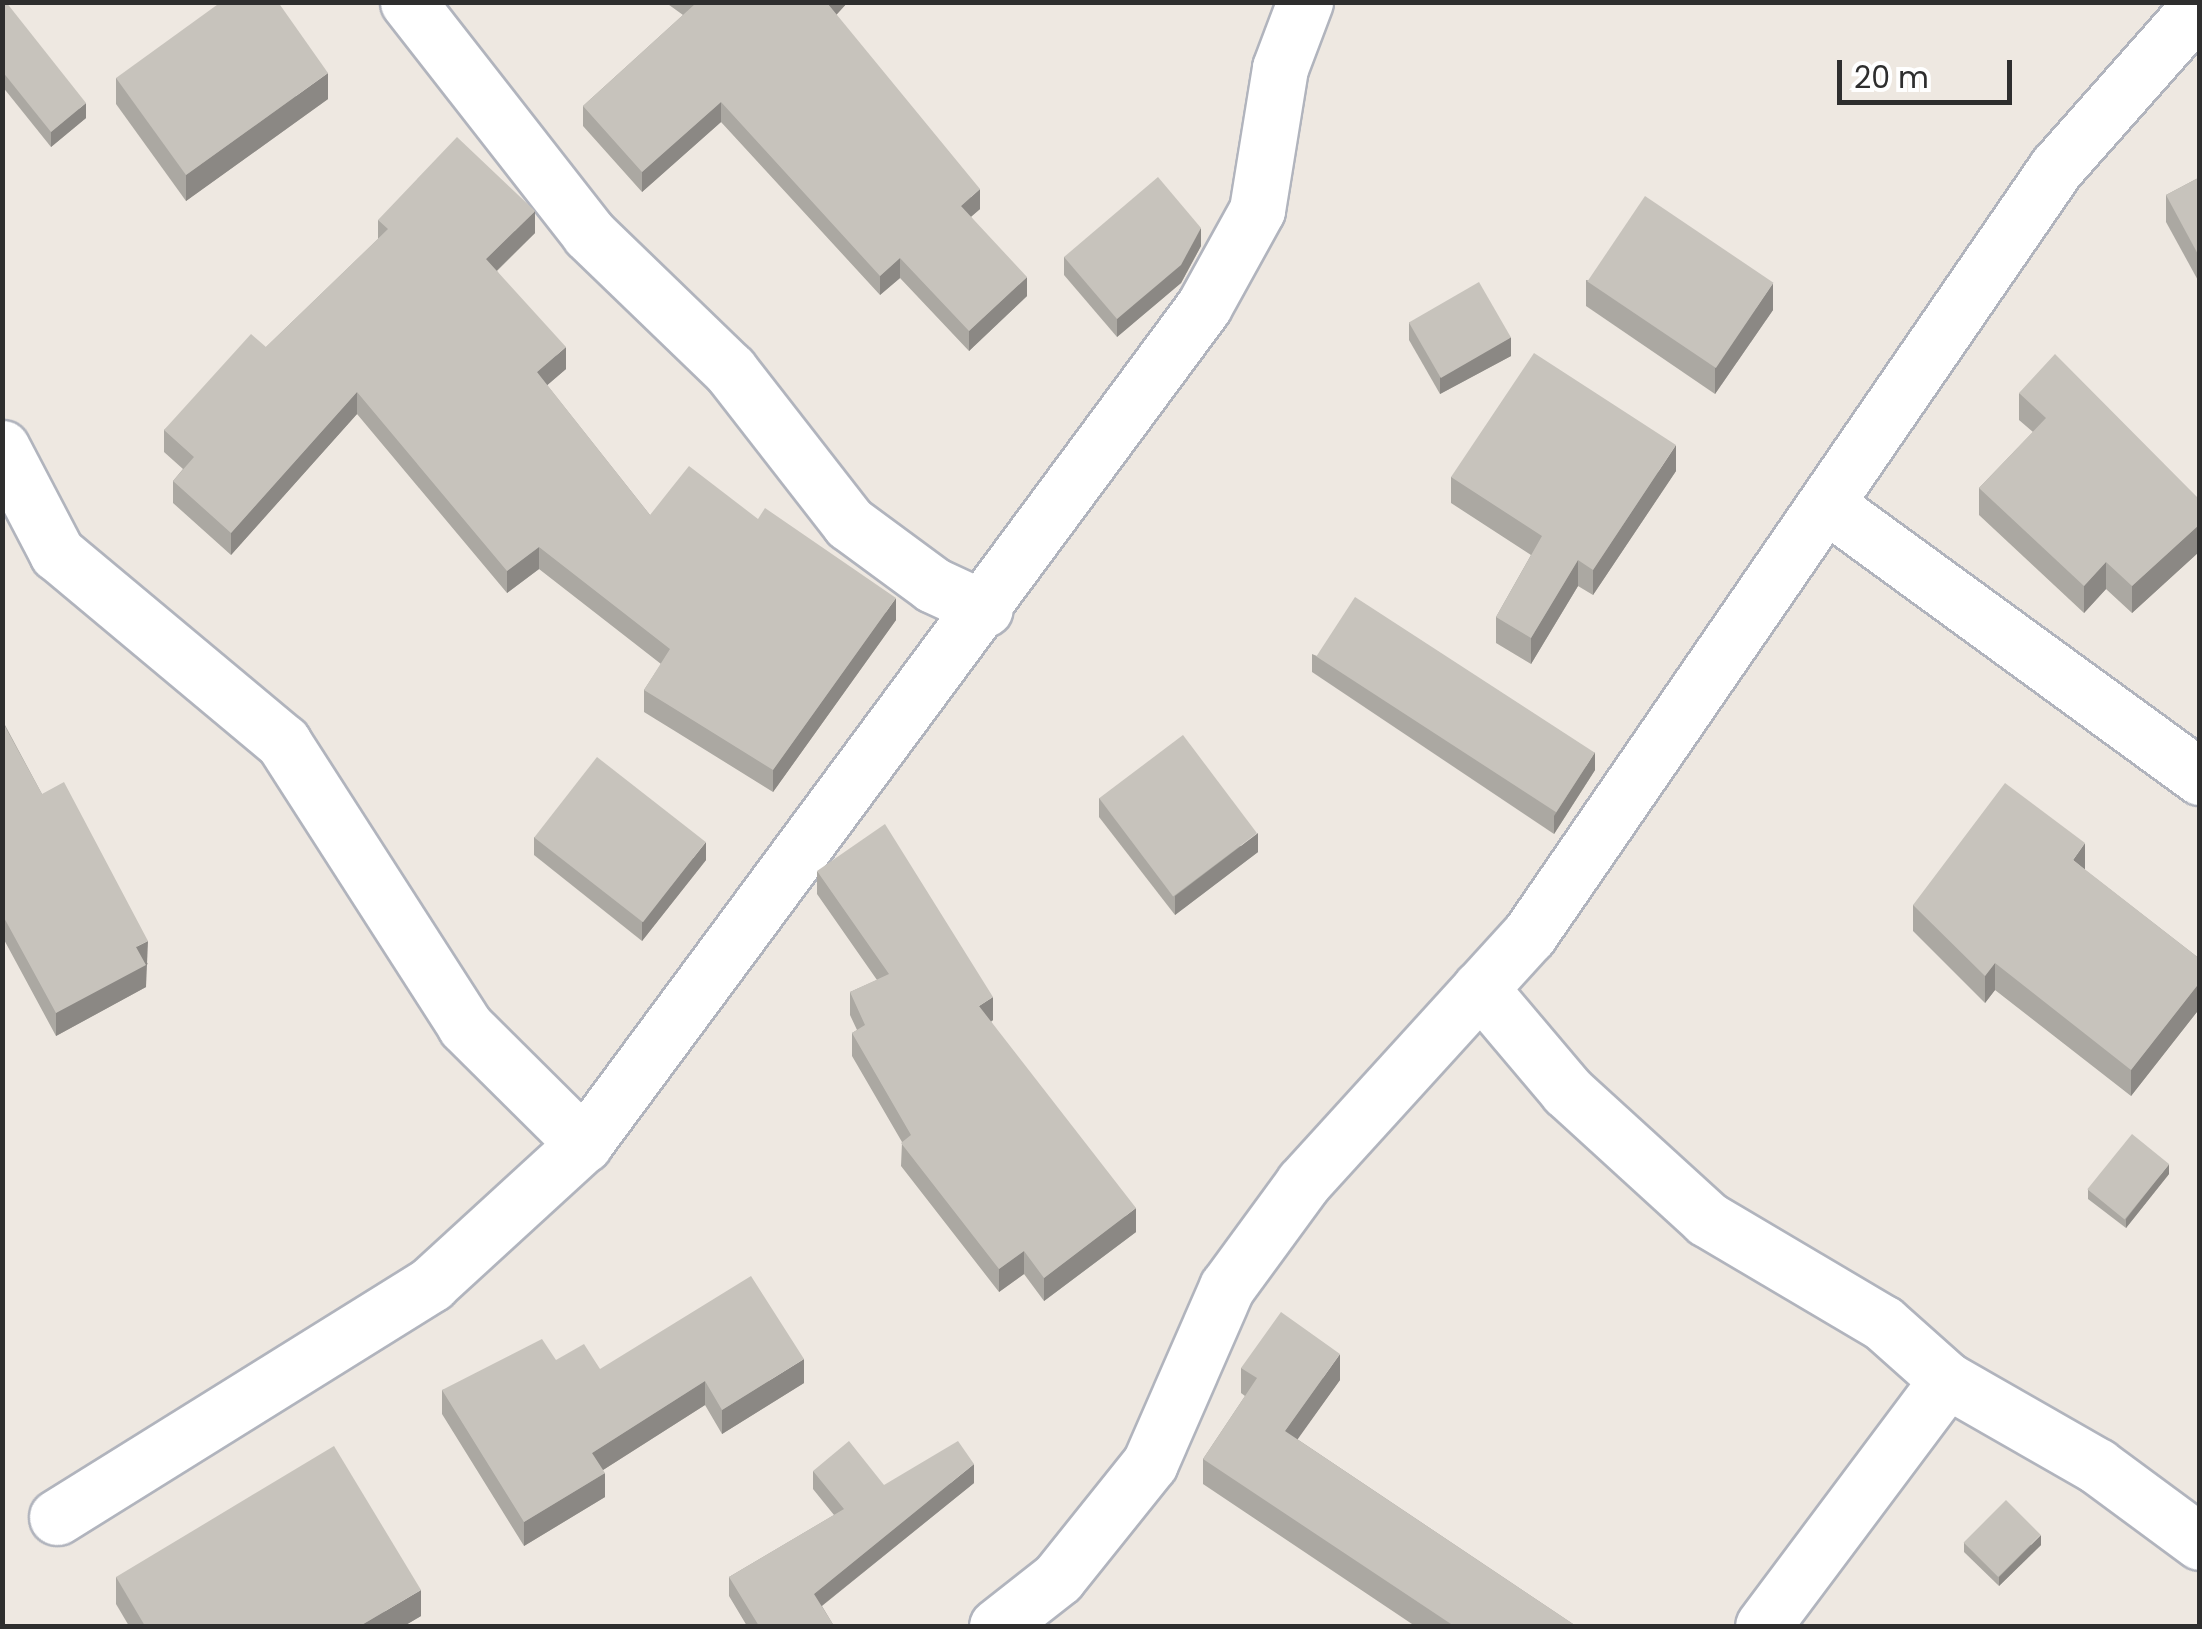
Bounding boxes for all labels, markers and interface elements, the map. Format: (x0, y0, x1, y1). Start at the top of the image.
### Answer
scale bar (1842, 40, 2017, 102)
text: 20 m (1854, 56, 1929, 99)

